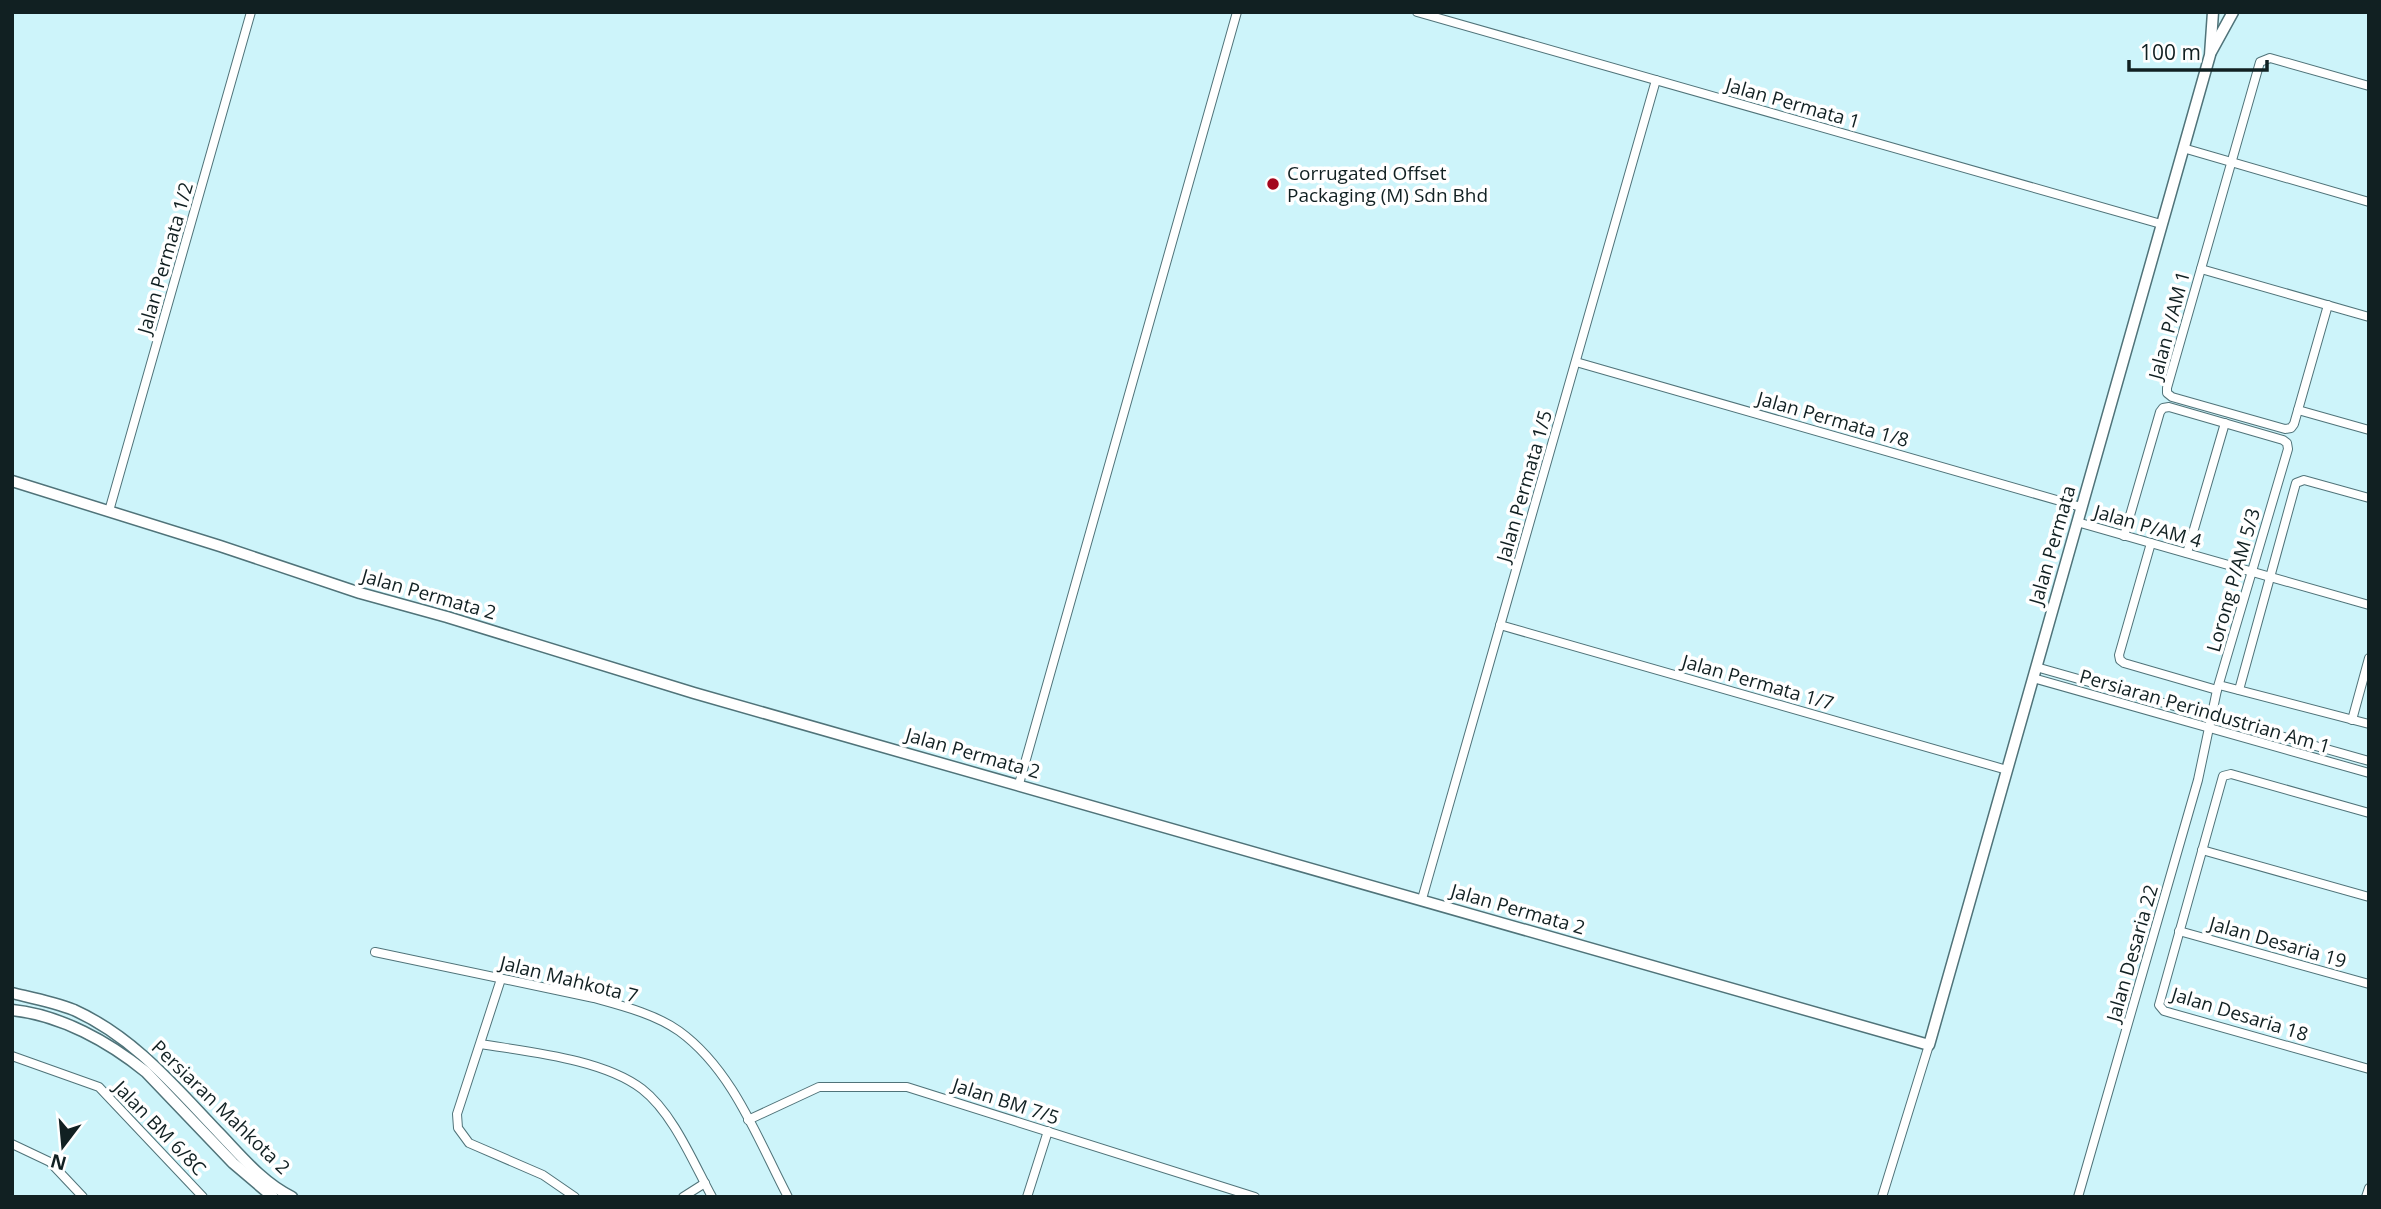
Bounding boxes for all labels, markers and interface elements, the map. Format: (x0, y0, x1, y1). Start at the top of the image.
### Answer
scale bar (2129, 28, 2267, 72)
text: 100 m (2140, 38, 2201, 66)
street label: Jalan Permata 1 (1721, 71, 1863, 135)
place label: Corrugated Offset Packaging (M) Sdn Bhd (1287, 160, 1488, 208)
marker: Corrugated Offset Packaging (M) Sdn Bhd (1265, 176, 1281, 192)
street label: Jalan Permata 1/2 (130, 179, 199, 339)
street label: Jalan P/AM 1 (2142, 268, 2196, 384)
street label: Jalan Permata 1/8 (1752, 384, 1912, 453)
street label: Jalan Permata 1/5 (1489, 407, 1558, 567)
street label: Jalan Permata (2022, 482, 2081, 610)
street label: Jalan P/AM 4 (2089, 498, 2205, 554)
street label: Lorong P/AM 5/3 (2200, 505, 2266, 655)
street label: Jalan Permata 2 (357, 562, 499, 626)
street label: Jalan Permata 1/7 (1677, 647, 1837, 716)
street label: Persiaran Perindustrian Am 1 (2077, 663, 2333, 759)
street label: Jalan Permata 2 (901, 721, 1043, 785)
street label: Jalan Permata 2 (1446, 877, 1588, 941)
street label: Jalan Desaria 22 (2099, 881, 2164, 1026)
street label: Jalan Desaria 19 (2205, 909, 2350, 974)
street label: Jalan Mahkota 7 (495, 949, 641, 1009)
street label: Jalan Desaria 18 (2167, 980, 2311, 1047)
street label: Persiaran Mahkota 2 (146, 1034, 296, 1180)
street label: Jalan BM 7/5 (947, 1071, 1063, 1130)
street label: Jalan BM 6/8C (107, 1073, 212, 1181)
north arrow (28, 1111, 98, 1181)
text: N (47, 1148, 69, 1177)

